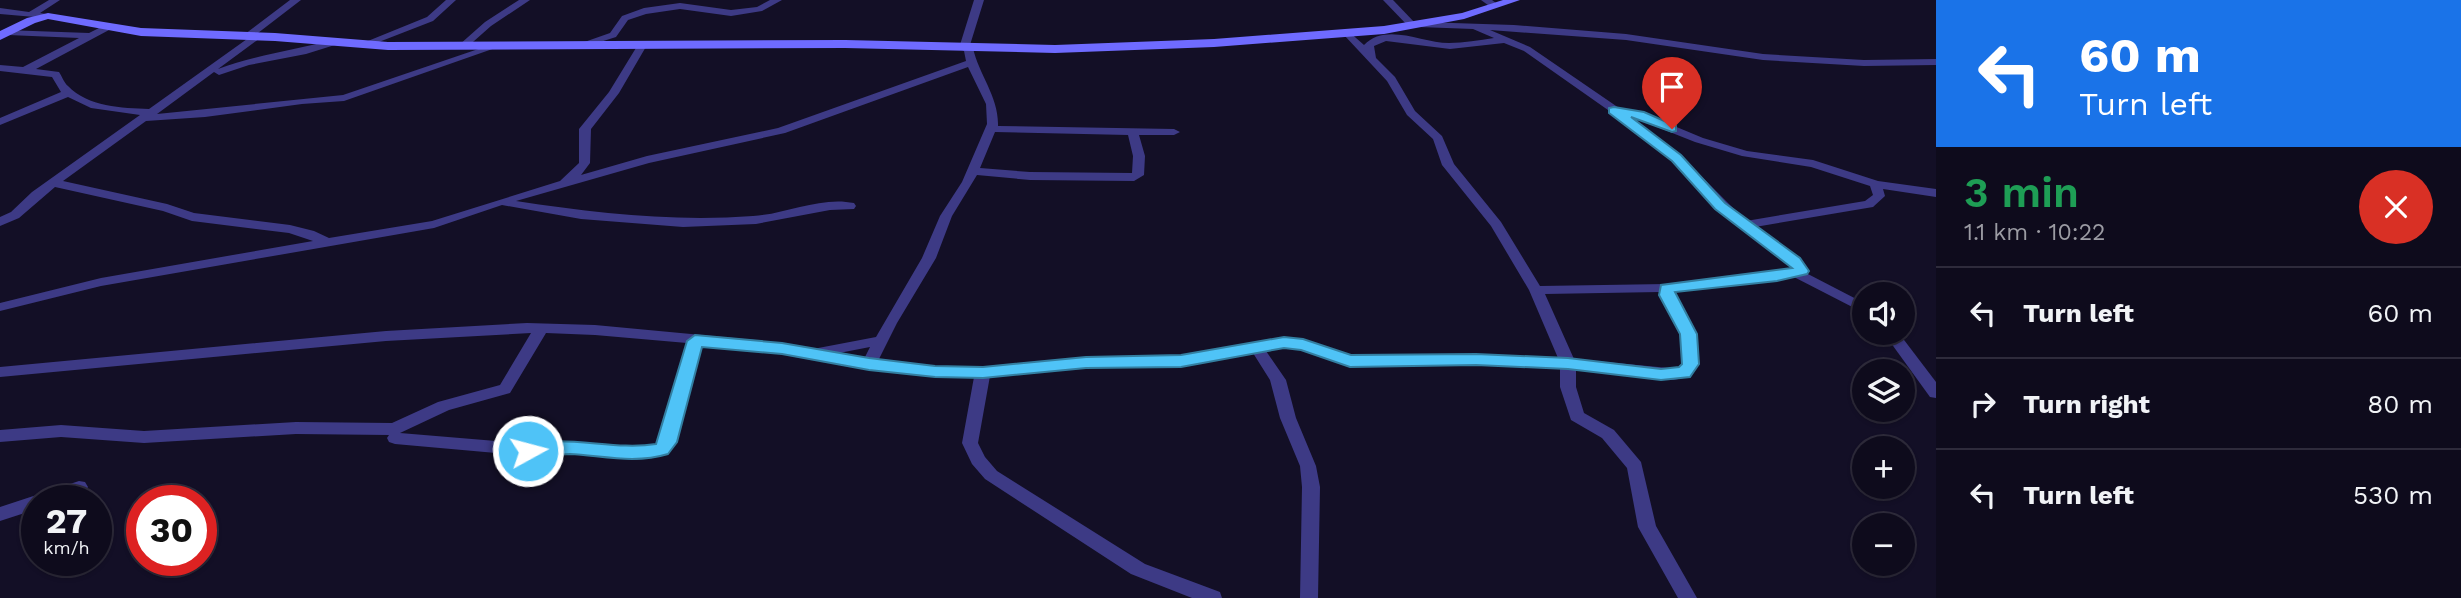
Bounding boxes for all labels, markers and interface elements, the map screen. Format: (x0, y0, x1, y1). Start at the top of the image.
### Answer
text: 60 m (2079, 26, 2201, 84)
icon: left (1964, 28, 2055, 119)
pin (1642, 57, 1702, 129)
icon: arrive (1653, 68, 1691, 106)
text: Turn left (2079, 85, 2212, 123)
text: 3 min (1964, 168, 2079, 217)
button: close (2359, 170, 2433, 244)
text: 1.1 km · 10:22 (1964, 219, 2105, 246)
map controls (1852, 282, 1915, 576)
button: sound (1852, 282, 1915, 345)
icon: left (1964, 294, 2002, 332)
text: Turn left (2023, 298, 2134, 328)
text: 60 m (2367, 298, 2433, 328)
button: layers (1852, 359, 1915, 422)
icon: right (1964, 385, 2002, 423)
text: Turn right (2023, 389, 2150, 419)
text: 80 m (2367, 389, 2433, 419)
position arrow (491, 414, 565, 488)
button: + (1852, 436, 1915, 499)
icon: left (1964, 476, 2002, 514)
text: Turn left (2023, 480, 2134, 510)
text: 530 m (2353, 480, 2433, 510)
speed limit sign: 30 (126, 485, 217, 576)
text: 27 (46, 500, 87, 542)
button: − (1852, 513, 1915, 576)
text: km/h (43, 537, 90, 558)

